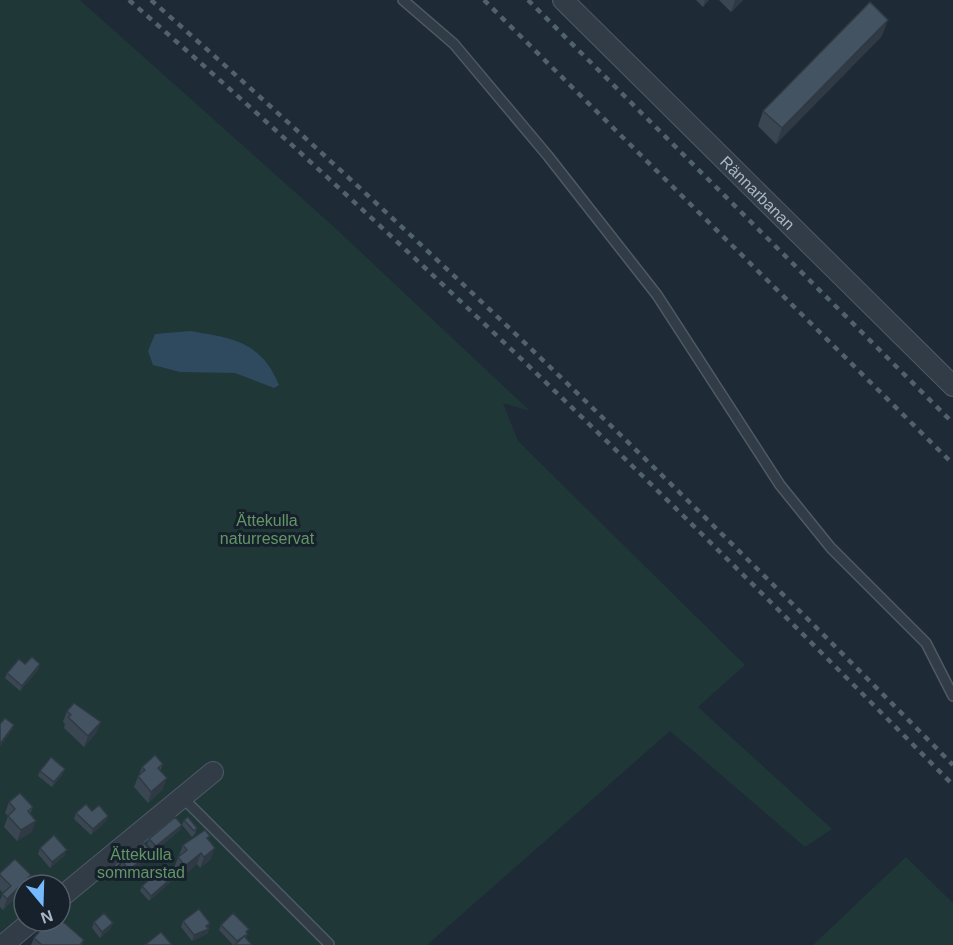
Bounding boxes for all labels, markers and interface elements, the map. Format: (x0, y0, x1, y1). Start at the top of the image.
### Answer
street label: Rännarbanan (717, 153, 798, 233)
park label: Ättekulla naturreservat (220, 512, 315, 547)
park label: Ättekulla sommarstad (97, 846, 185, 881)
north arrow (12, 873, 72, 933)
text: N (38, 907, 55, 927)

